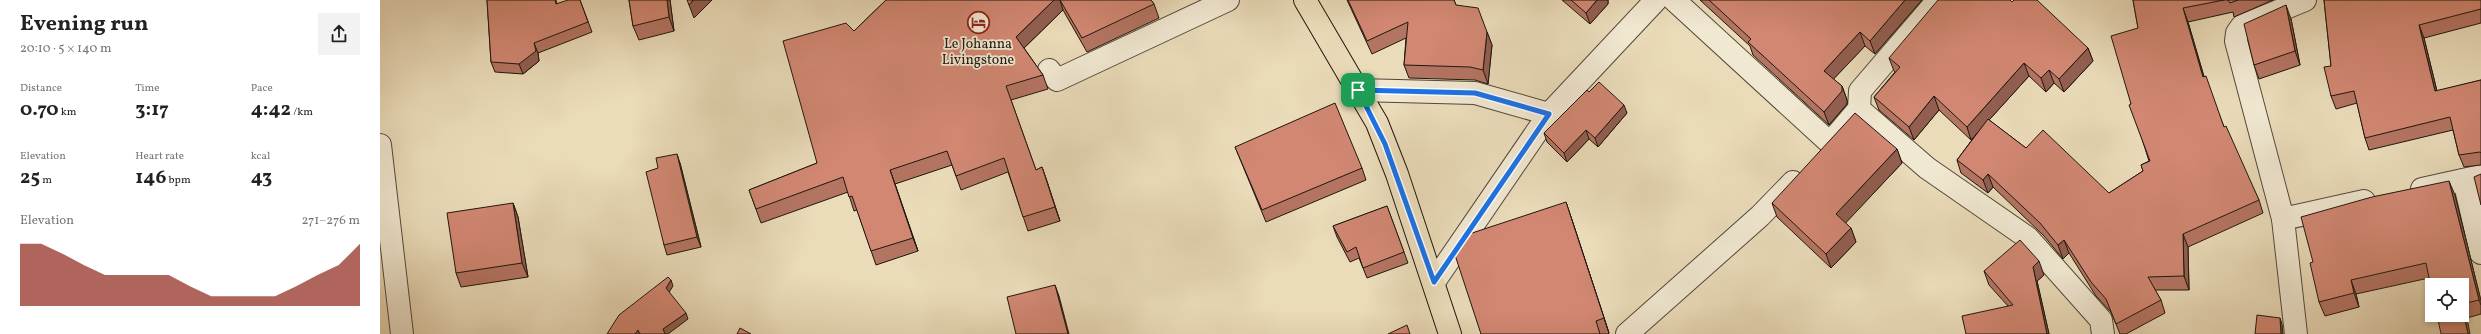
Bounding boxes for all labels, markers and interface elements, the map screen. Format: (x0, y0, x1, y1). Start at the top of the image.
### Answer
text: Evening run (20, 9, 149, 40)
hotel icon: Le Johanna Livingstone (965, 9, 991, 35)
button: share (318, 13, 360, 55)
place label: Le Johanna Livingstone (942, 35, 1015, 70)
text: 20:10 · 5 × 140 m (20, 40, 111, 58)
pin (1341, 73, 1375, 107)
icon: arrive (1347, 79, 1369, 101)
text: Distance (20, 81, 62, 96)
text: Time (135, 81, 159, 96)
text: Pace (251, 81, 273, 96)
text: 0.70 (20, 96, 59, 124)
text: 3:17 (135, 96, 169, 124)
text: 4:42 (251, 96, 291, 124)
text: km (59, 105, 77, 120)
text: /km (291, 105, 313, 120)
text: Elevation (20, 149, 66, 164)
text: Heart rate (135, 149, 184, 164)
text: kcal (251, 149, 270, 164)
text: 25 (20, 164, 40, 192)
text: 146 (135, 164, 166, 192)
text: 43 (251, 164, 272, 192)
text: m (40, 173, 52, 188)
text: bpm (166, 173, 191, 188)
text: Elevation (20, 212, 74, 230)
text: 271–276 m (301, 212, 360, 230)
map controls (2425, 278, 2469, 322)
button: locate (2425, 278, 2469, 322)

